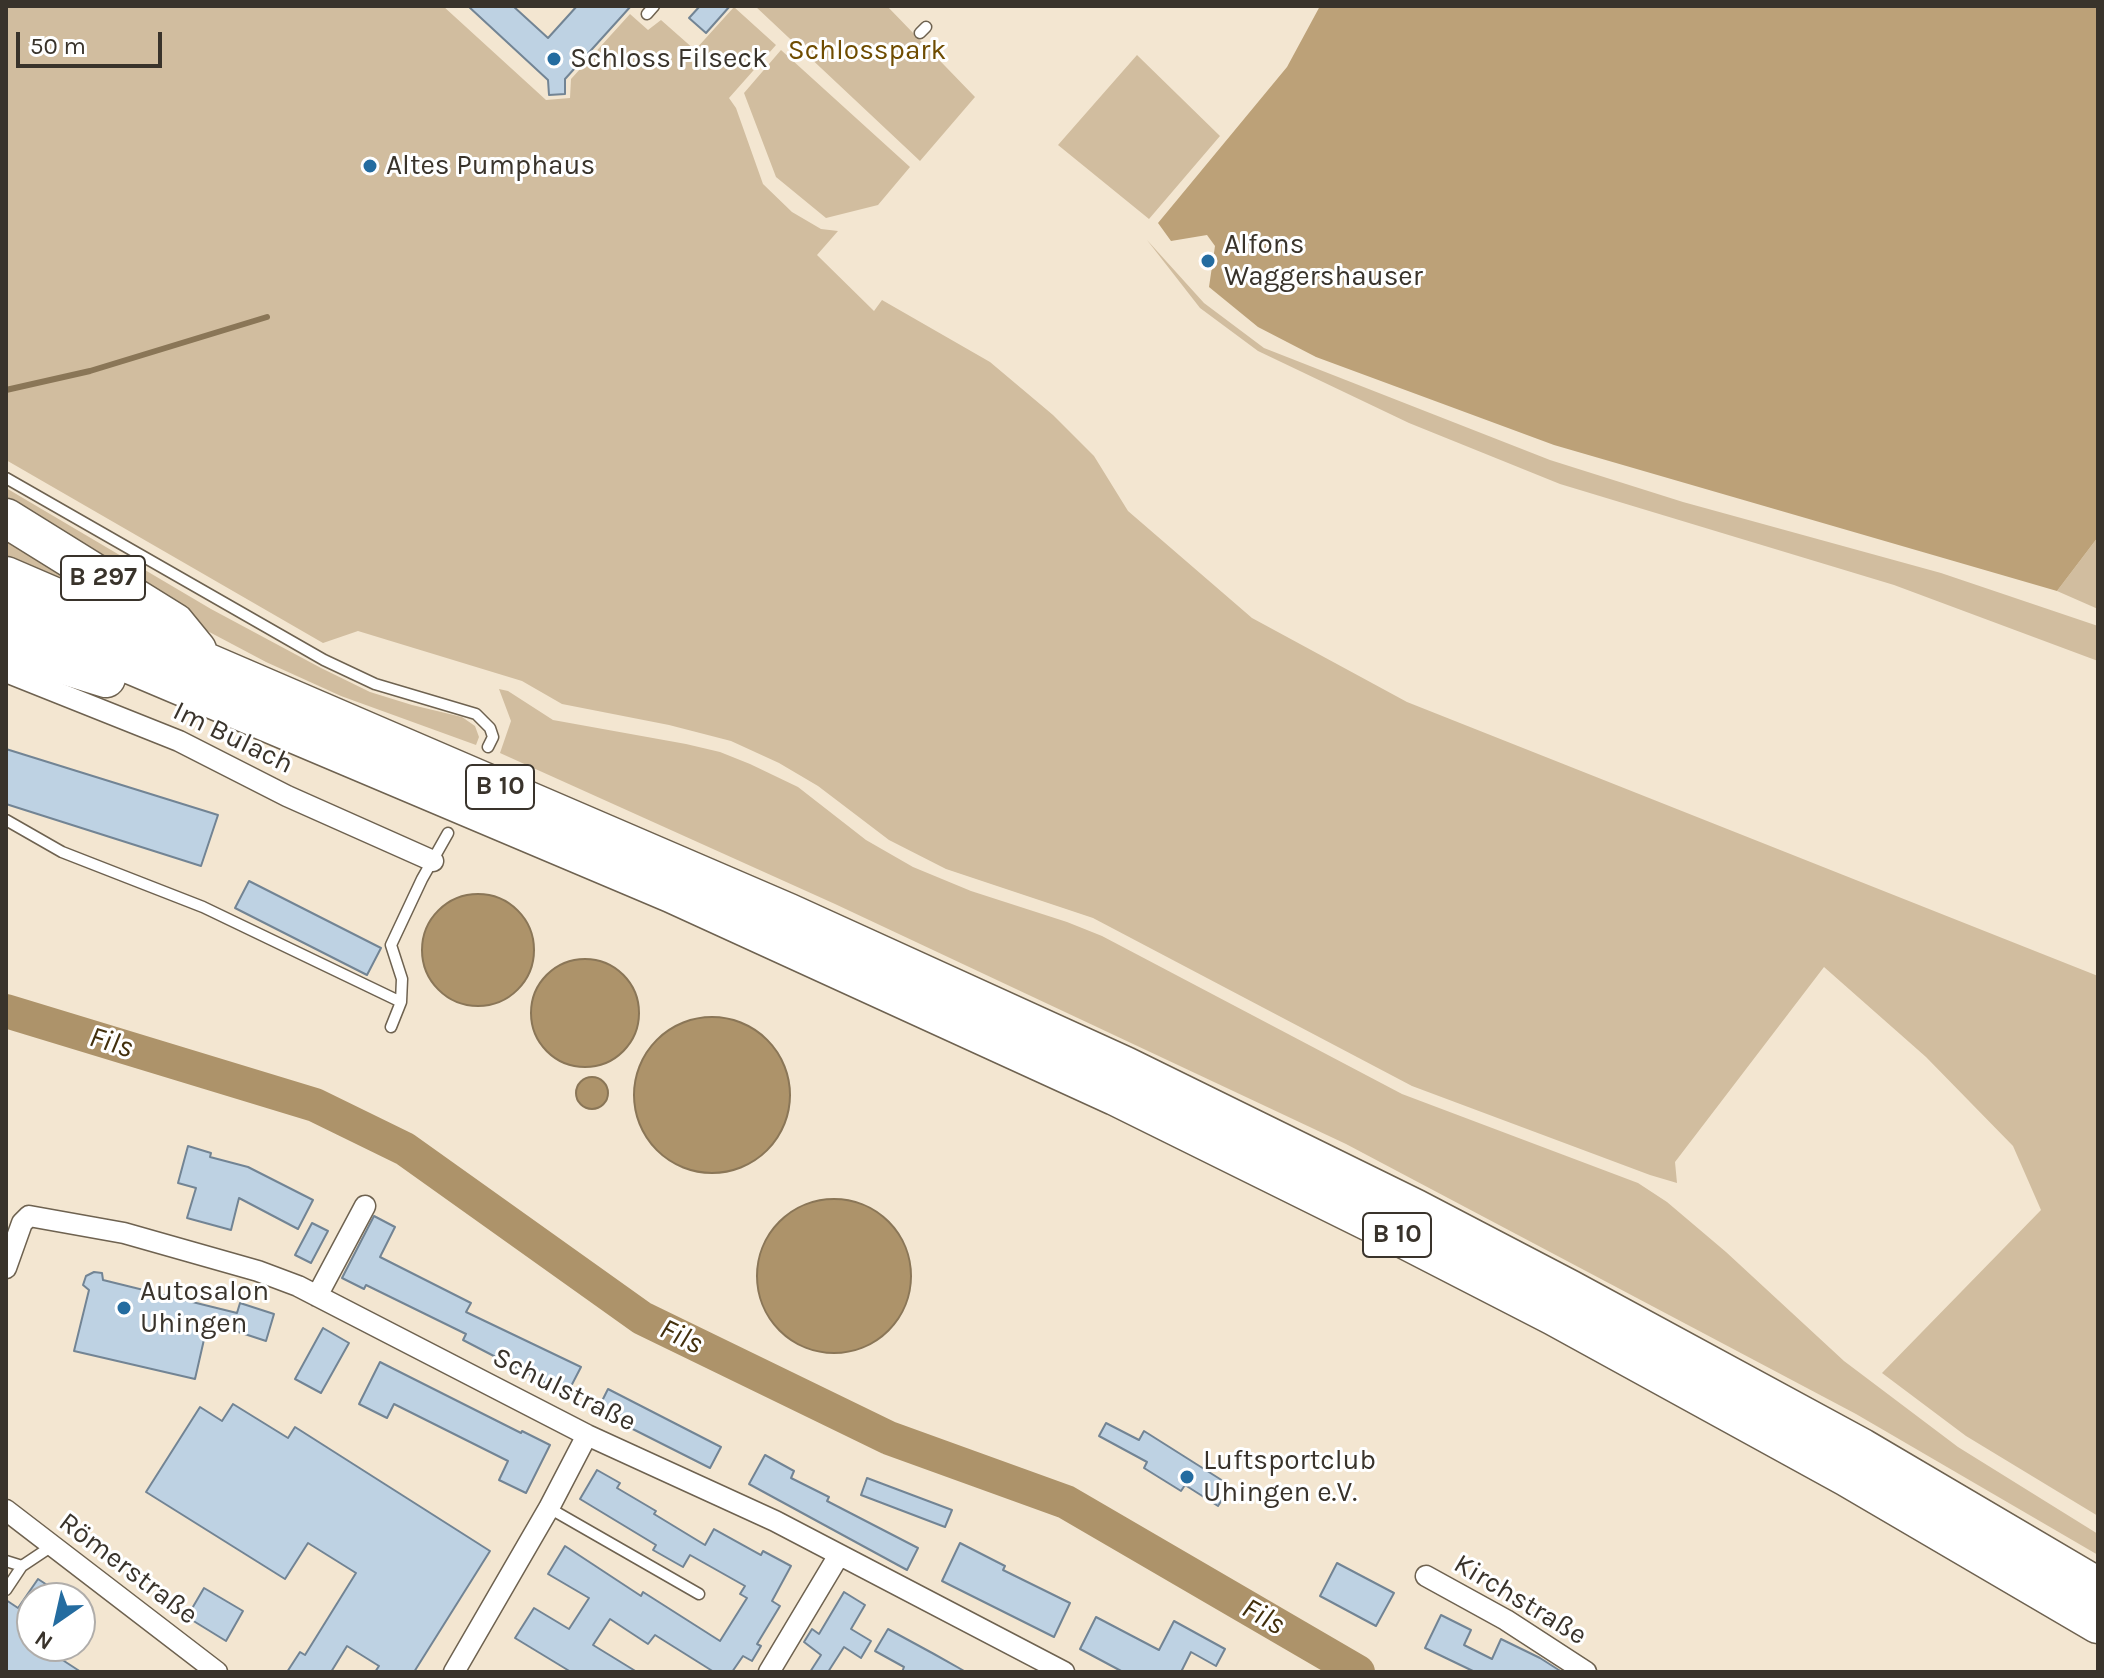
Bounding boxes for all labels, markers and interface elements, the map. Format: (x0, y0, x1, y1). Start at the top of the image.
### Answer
scale bar (20, 16, 166, 66)
text: 50 m (30, 32, 86, 60)
park label: Schlosspark (788, 34, 946, 68)
place label: Schloss Filseck (570, 42, 768, 76)
marker: Schloss Filseck (545, 50, 563, 68)
place label: Altes Pumphaus (386, 149, 595, 183)
marker: Altes Pumphaus (361, 157, 379, 175)
place label: Alfons Waggershauser (1224, 228, 1423, 294)
marker: Alfons Waggershauser (1199, 252, 1217, 270)
road number: B 297 (61, 556, 145, 600)
street label: Im Bulach (167, 694, 299, 782)
road number: B 10 (466, 765, 534, 809)
water label: Fils (85, 1019, 137, 1067)
road number: B 10 (1363, 1213, 1431, 1257)
place label: Autosalon Uhingen (140, 1275, 269, 1341)
marker: Autosalon Uhingen (115, 1299, 133, 1317)
water label: Fils (653, 1311, 709, 1363)
street label: Schulstraße (487, 1341, 641, 1439)
place label: Luftsportclub Uhingen e.V. (1203, 1444, 1376, 1510)
marker: Luftsportclub Uhingen e.V. (1178, 1468, 1196, 1486)
street label: Römerstraße (52, 1506, 204, 1632)
street label: Kirchstraße (1447, 1547, 1593, 1653)
north arrow (16, 1582, 96, 1662)
water label: Fils (1235, 1590, 1291, 1644)
text: N (30, 1625, 58, 1655)

